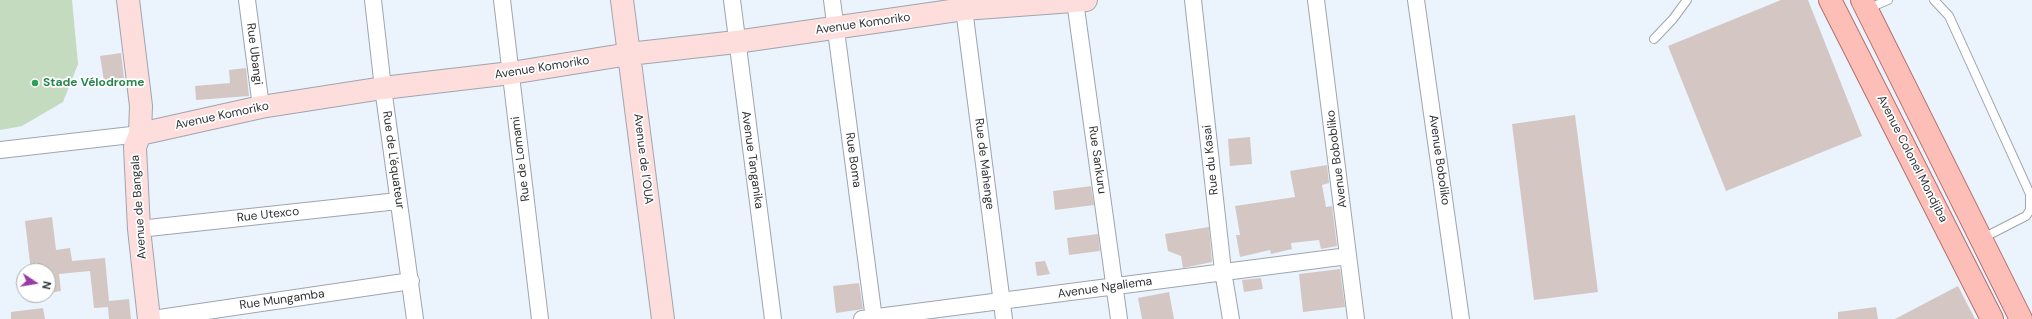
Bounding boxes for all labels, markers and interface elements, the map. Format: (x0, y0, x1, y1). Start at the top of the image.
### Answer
street label: Avenue Komoriko (815, 10, 911, 38)
street label: Rue Ubangi (243, 22, 265, 86)
street label: Avenue Komoriko (494, 53, 590, 83)
place label: Stade Vélodrome (43, 76, 144, 90)
marker: Stade Vélodrome (30, 78, 40, 88)
street label: Avenue Colonel Mondjiba (1874, 93, 1950, 225)
street label: Avenue Komoriko (174, 99, 270, 133)
street label: Avenue Bobobliko (1324, 109, 1350, 209)
street label: Rue de L'équateur (379, 110, 407, 210)
street label: Avenue Tanganika (738, 110, 766, 210)
street label: Avenue de l’OUA (630, 113, 656, 205)
street label: Avenue Boboliko (1426, 114, 1452, 206)
street label: Rue de Lomami (509, 116, 533, 202)
street label: Rue de Mahenge (971, 117, 997, 211)
street label: Rue du Kasai (1200, 124, 1222, 196)
street label: Rue Sankuru (1085, 125, 1109, 195)
street label: Rue Boma (842, 131, 864, 189)
street label: Avenue de Bangala (128, 154, 150, 260)
street label: Rue Utexco (236, 205, 300, 225)
north arrow (16, 263, 56, 303)
street label: Avenue Ngaliema (1057, 274, 1153, 302)
text: N (39, 280, 54, 291)
street label: Rue Mungamba (239, 287, 325, 313)

